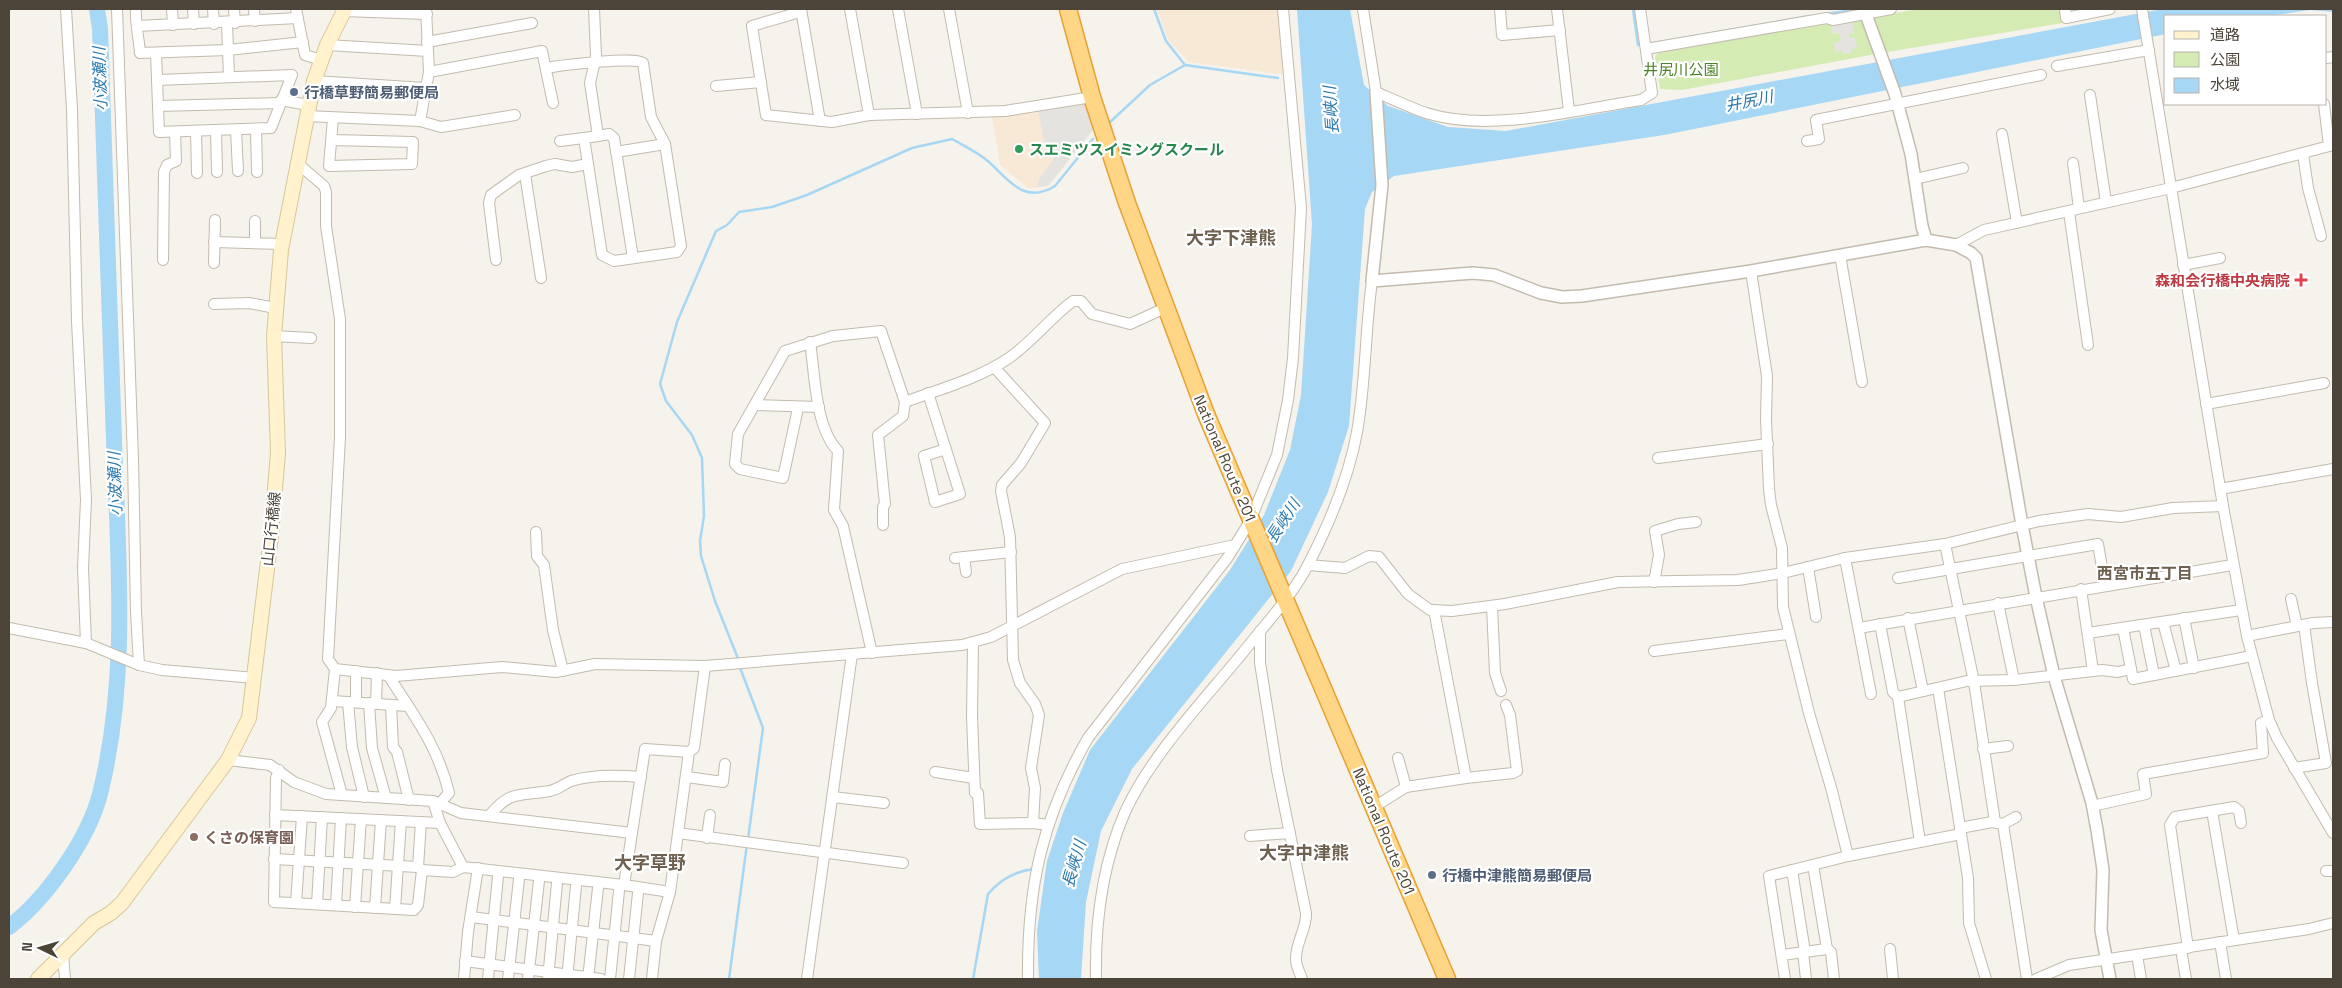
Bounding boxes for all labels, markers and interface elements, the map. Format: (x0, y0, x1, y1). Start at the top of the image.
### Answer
legend (2164, 15, 2327, 105)
text: 道路 (2210, 25, 2240, 44)
water label: 小波瀬川 (88, 45, 112, 111)
text: 公園 (2210, 50, 2240, 69)
park label: 井尻川公園 (1643, 60, 1719, 79)
text: 水域 (2210, 75, 2240, 94)
place label: 行橋草野簡易郵便局 (304, 83, 439, 102)
water label: 長峡川 (1319, 83, 1343, 135)
marker: 行橋草野簡易郵便局 (288, 86, 300, 98)
water label: 井尻川 (1723, 86, 1777, 116)
place label: スエミツスイミングスクール (1029, 140, 1224, 159)
marker: スエミツスイミングスクール (1013, 143, 1025, 155)
district label: 大字下津熊 (1186, 226, 1276, 249)
place label: 森和会行橋中央病院 (2155, 271, 2290, 290)
marker: 森和会行橋中央病院 (2294, 273, 2308, 287)
street label: National Route 201 (1190, 392, 1260, 524)
water label: 小波瀬川 (103, 450, 127, 516)
street label: 山口行橋線 (258, 491, 284, 567)
water label: 長峡川 (1261, 493, 1306, 547)
district label: 西宮市五丁目 (2097, 563, 2193, 584)
street label: National Route 201 (1349, 765, 1419, 897)
place label: くさの保育園 (204, 828, 294, 847)
marker: くさの保育園 (188, 831, 200, 843)
water label: 長峡川 (1057, 836, 1091, 890)
district label: 大字中津熊 (1259, 841, 1349, 864)
district label: 大字草野 (614, 851, 686, 874)
place label: 行橋中津熊簡易郵便局 (1442, 866, 1592, 885)
marker: 行橋中津熊簡易郵便局 (1426, 869, 1438, 881)
north arrow (15, 923, 65, 973)
text: N (18, 941, 36, 952)

